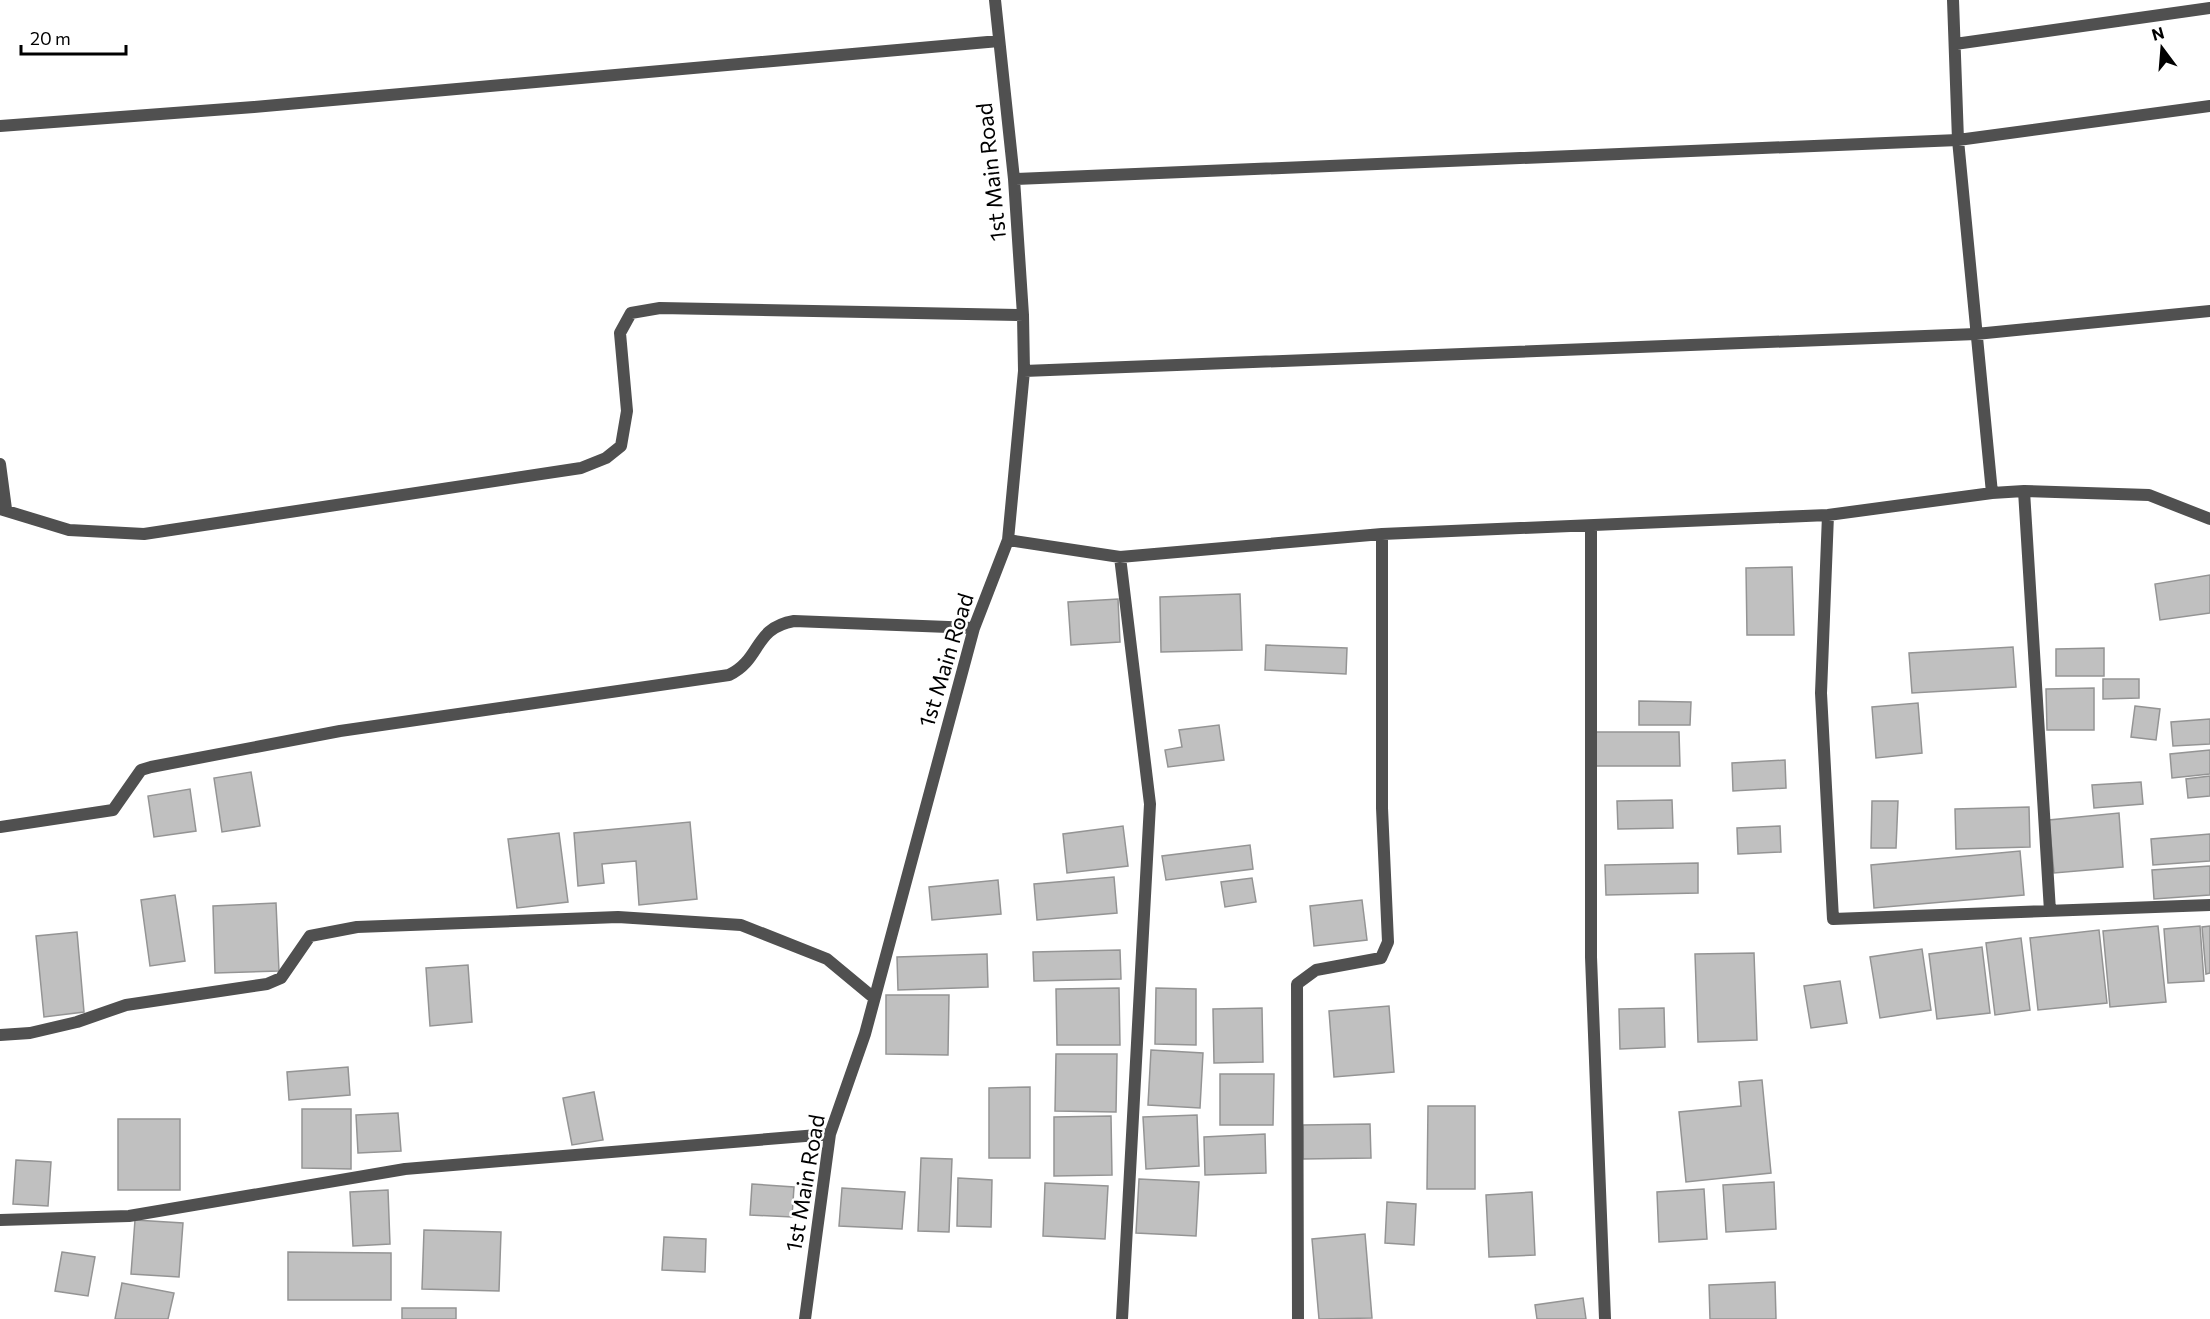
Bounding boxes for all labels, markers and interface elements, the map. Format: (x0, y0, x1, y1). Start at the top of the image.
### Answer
scale bar (21, 18, 126, 56)
north arrow (2132, 18, 2192, 78)
text: N (2149, 22, 2166, 44)
text: 20 m (30, 27, 71, 49)
street label: 1st Main Road (970, 102, 1011, 242)
street label: 1st Main Road (912, 590, 979, 730)
street label: 1st Main Road (779, 1112, 830, 1254)

